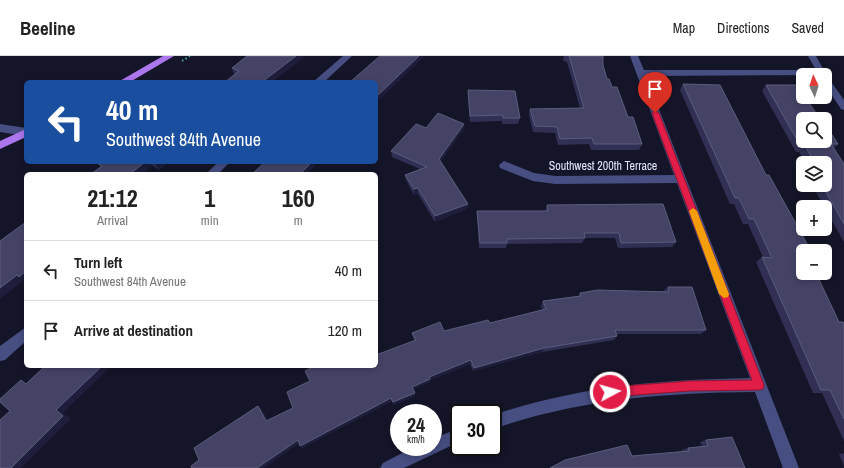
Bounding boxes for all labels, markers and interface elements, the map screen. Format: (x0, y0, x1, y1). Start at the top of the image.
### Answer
text: Beeline (20, 15, 75, 41)
text: Map (673, 19, 695, 37)
text: Directions (717, 19, 769, 37)
text: Saved (791, 19, 824, 37)
north arrow (796, 68, 832, 104)
map controls (796, 68, 832, 280)
pin (638, 72, 672, 113)
icon: arrive (644, 78, 666, 100)
text: 40 m (106, 91, 158, 129)
icon: left (40, 96, 92, 148)
button: search (796, 112, 832, 148)
text: Southwest 84th Avenue (106, 127, 261, 152)
button: layers (796, 156, 832, 192)
street label: Southwest 200th Terrace (549, 158, 657, 174)
text: 21:12 (87, 182, 138, 214)
text: 1 (204, 182, 215, 214)
text: 160 (282, 182, 315, 214)
button: + (796, 200, 832, 236)
text: Arrival (97, 212, 128, 229)
text: min (201, 212, 219, 229)
text: m (294, 212, 303, 229)
button: − (796, 244, 832, 280)
text: Turn left (74, 252, 122, 273)
icon: left (40, 260, 62, 282)
text: 40 m (335, 260, 362, 281)
text: Southwest 84th Avenue (74, 273, 186, 290)
icon: arrive (40, 320, 62, 342)
text: Arrive at destination (74, 320, 193, 341)
text: 120 m (328, 320, 362, 341)
position arrow (589, 371, 631, 413)
speed limit sign: 30 (450, 404, 502, 456)
text: 24 (407, 411, 425, 438)
text: km/h (407, 433, 425, 446)

